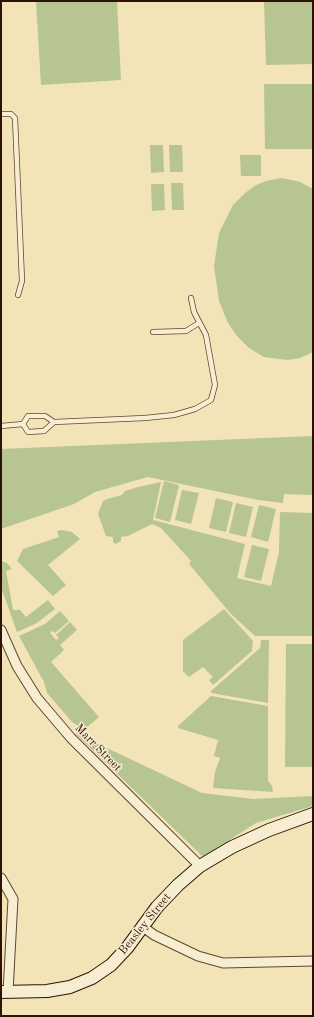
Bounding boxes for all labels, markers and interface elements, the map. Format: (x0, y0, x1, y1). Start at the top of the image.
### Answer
street label: Marr Street (72, 721, 124, 775)
street label: Beasley Street (116, 890, 174, 958)

